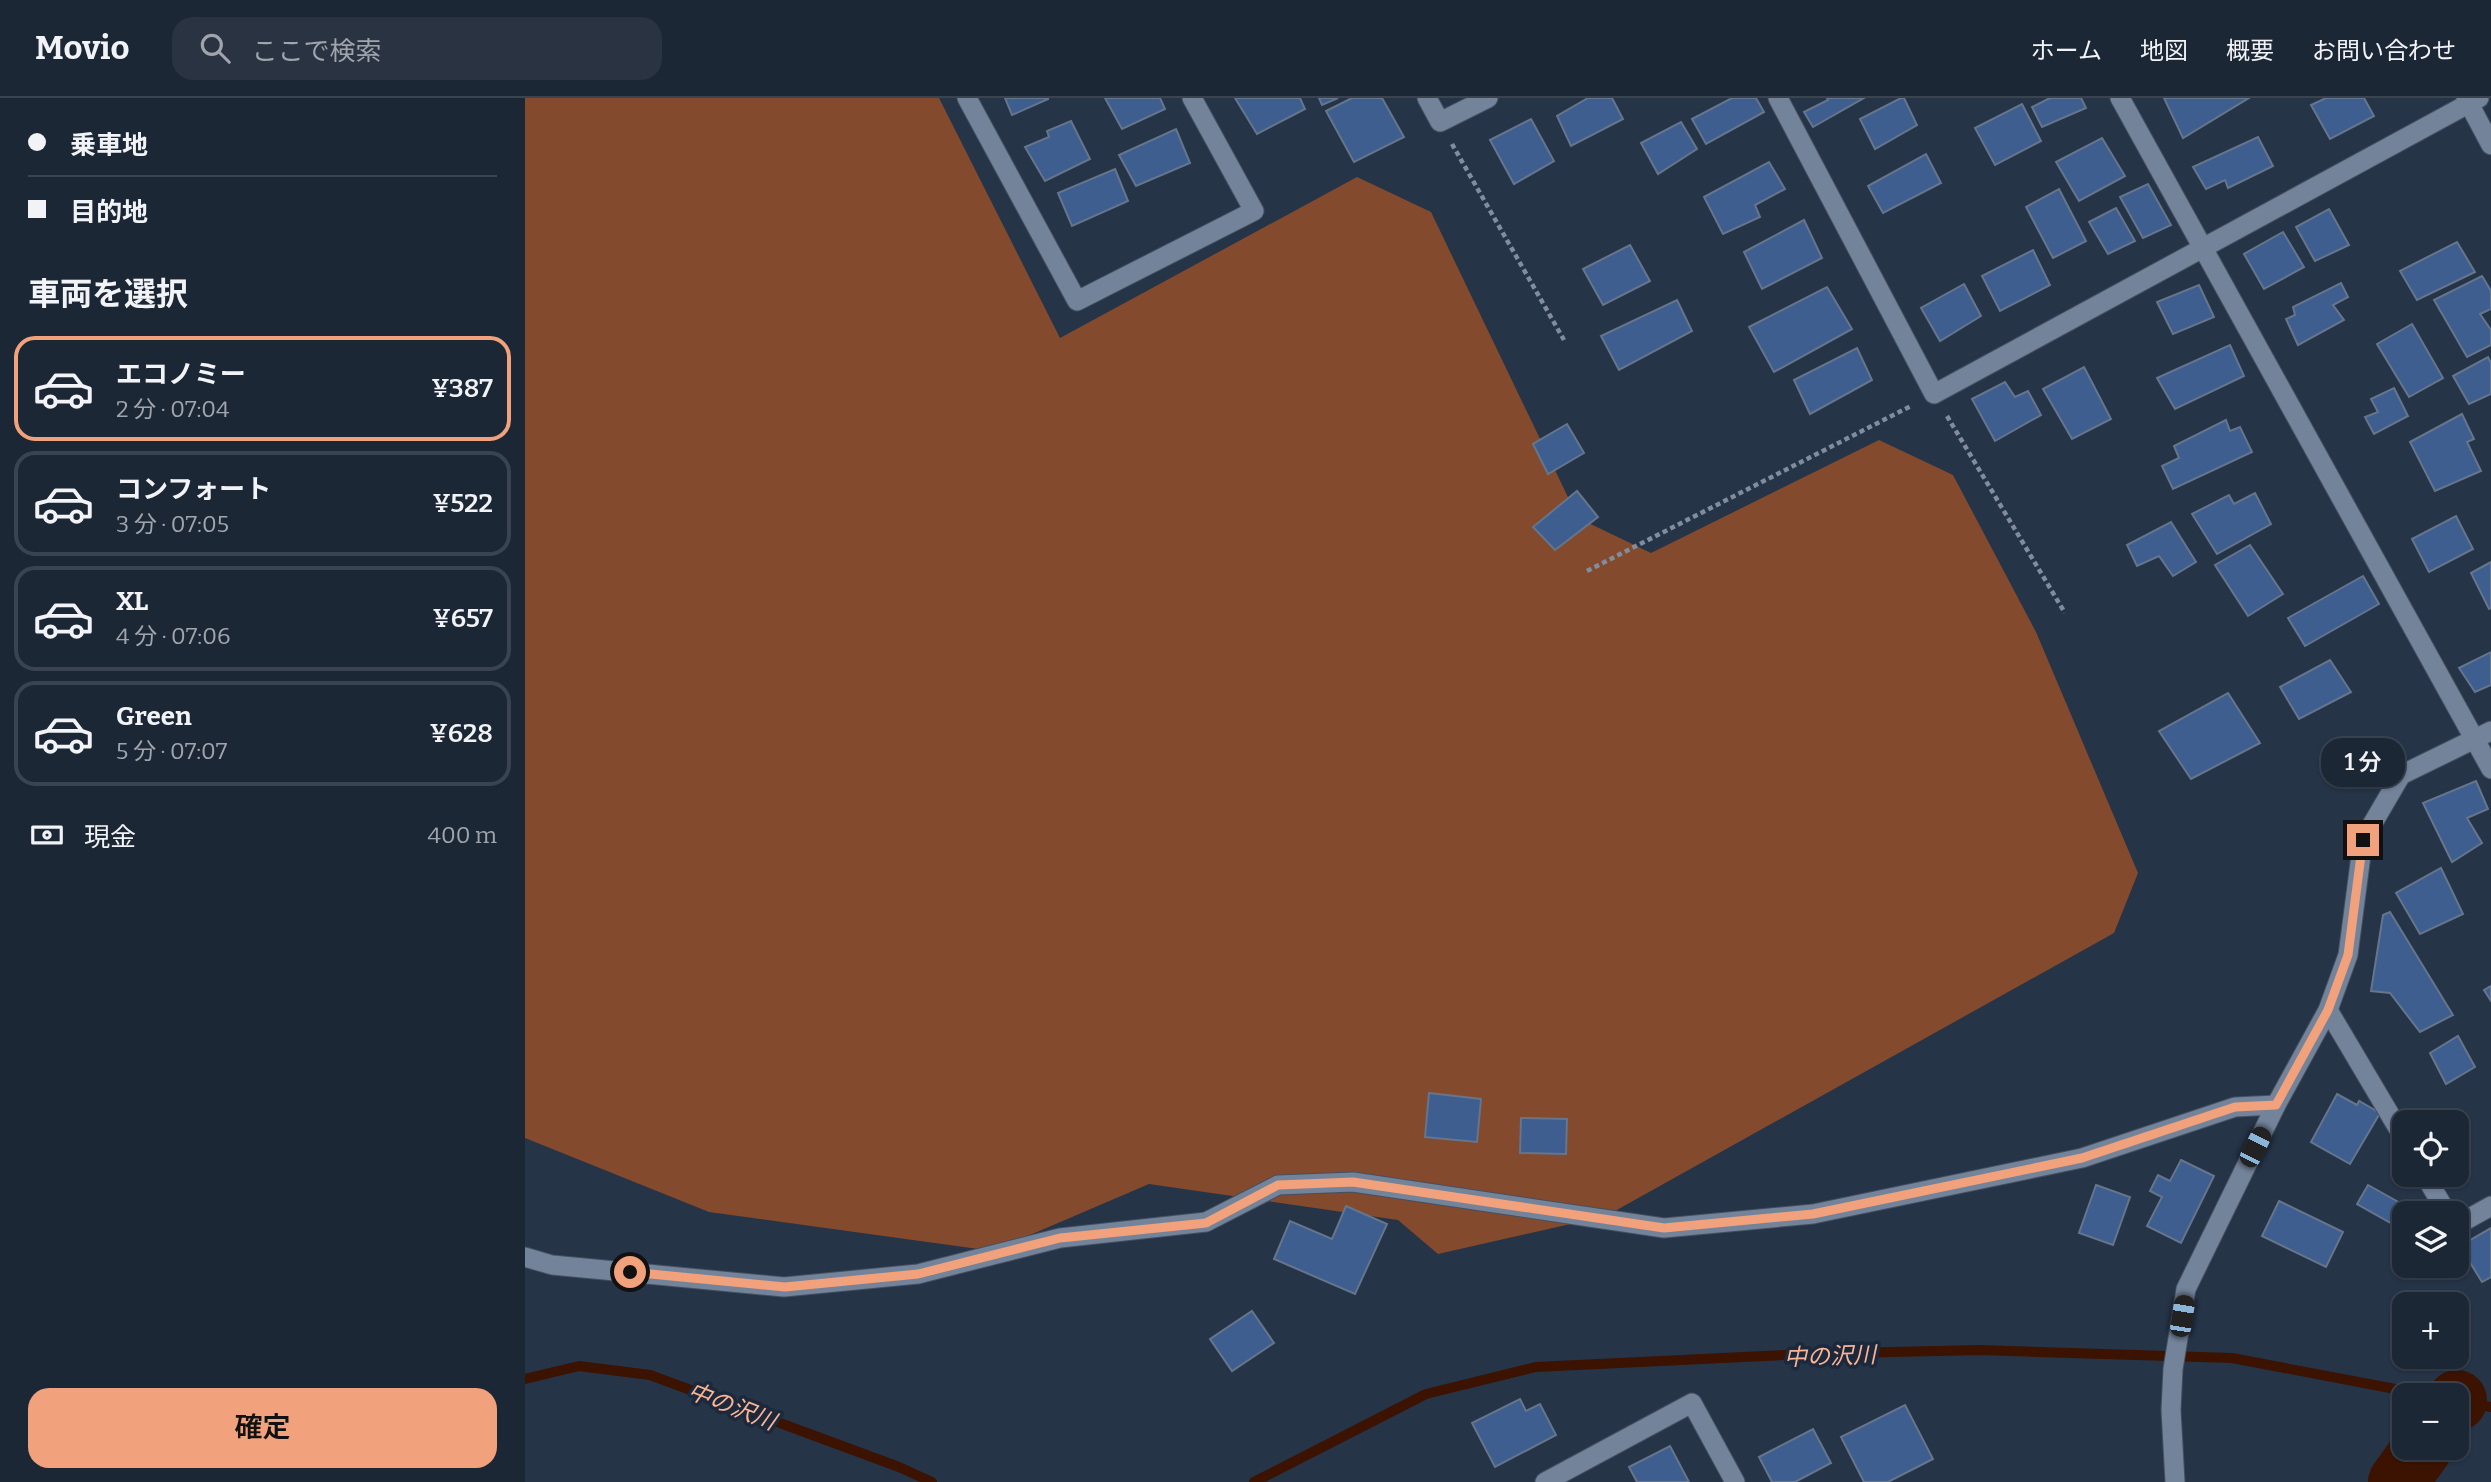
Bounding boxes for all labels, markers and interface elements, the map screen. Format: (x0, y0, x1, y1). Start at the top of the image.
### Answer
search box (172, 17, 662, 80)
text: Movio (35, 28, 130, 68)
icon: search (196, 29, 234, 67)
text: ここで検索 (252, 36, 382, 67)
text: ホーム (2031, 37, 2102, 65)
text: 地図 (2140, 37, 2188, 65)
text: 概要 (2226, 37, 2274, 65)
text: お問い合わせ (2312, 37, 2456, 65)
text: 乗車地 (70, 130, 148, 161)
text: 目的地 (70, 197, 148, 228)
text: 車両を選択 (28, 275, 188, 313)
icon: car (32, 357, 95, 420)
text: エコノミー (116, 359, 246, 390)
text: ¥387 (431, 373, 493, 404)
text: 2 分 · 07:04 (116, 395, 229, 423)
icon: car (32, 472, 95, 535)
text: コンフォート (116, 474, 271, 505)
text: ¥522 (432, 488, 493, 519)
text: 3 分 · 07:05 (116, 510, 229, 538)
text: XL (116, 586, 148, 617)
icon: car (32, 587, 95, 650)
text: ¥657 (433, 603, 493, 634)
text: 4 分 · 07:06 (116, 622, 230, 650)
text: Green (116, 701, 192, 732)
icon: car (32, 702, 95, 765)
text: ¥628 (430, 718, 493, 749)
text: 5 分 · 07:07 (116, 737, 227, 765)
callout: 1 分 (2321, 738, 2405, 788)
text: 1 分 (2344, 748, 2382, 776)
icon: cash (28, 816, 66, 854)
text: 400 m (428, 821, 497, 849)
text: 現金 (84, 822, 136, 853)
route end (2347, 824, 2379, 856)
map controls (2392, 1110, 2469, 1460)
button: locate (2392, 1110, 2469, 1187)
car (2237, 1124, 2274, 1170)
button: layers (2392, 1201, 2469, 1278)
route start (614, 1256, 646, 1288)
button: + (2392, 1292, 2469, 1369)
car (2169, 1294, 2196, 1338)
water label: 中の沢川 (1784, 1340, 1879, 1372)
water label: 中の沢川 (684, 1376, 783, 1437)
button: − (2392, 1383, 2469, 1460)
button: 確定 (28, 1388, 497, 1468)

